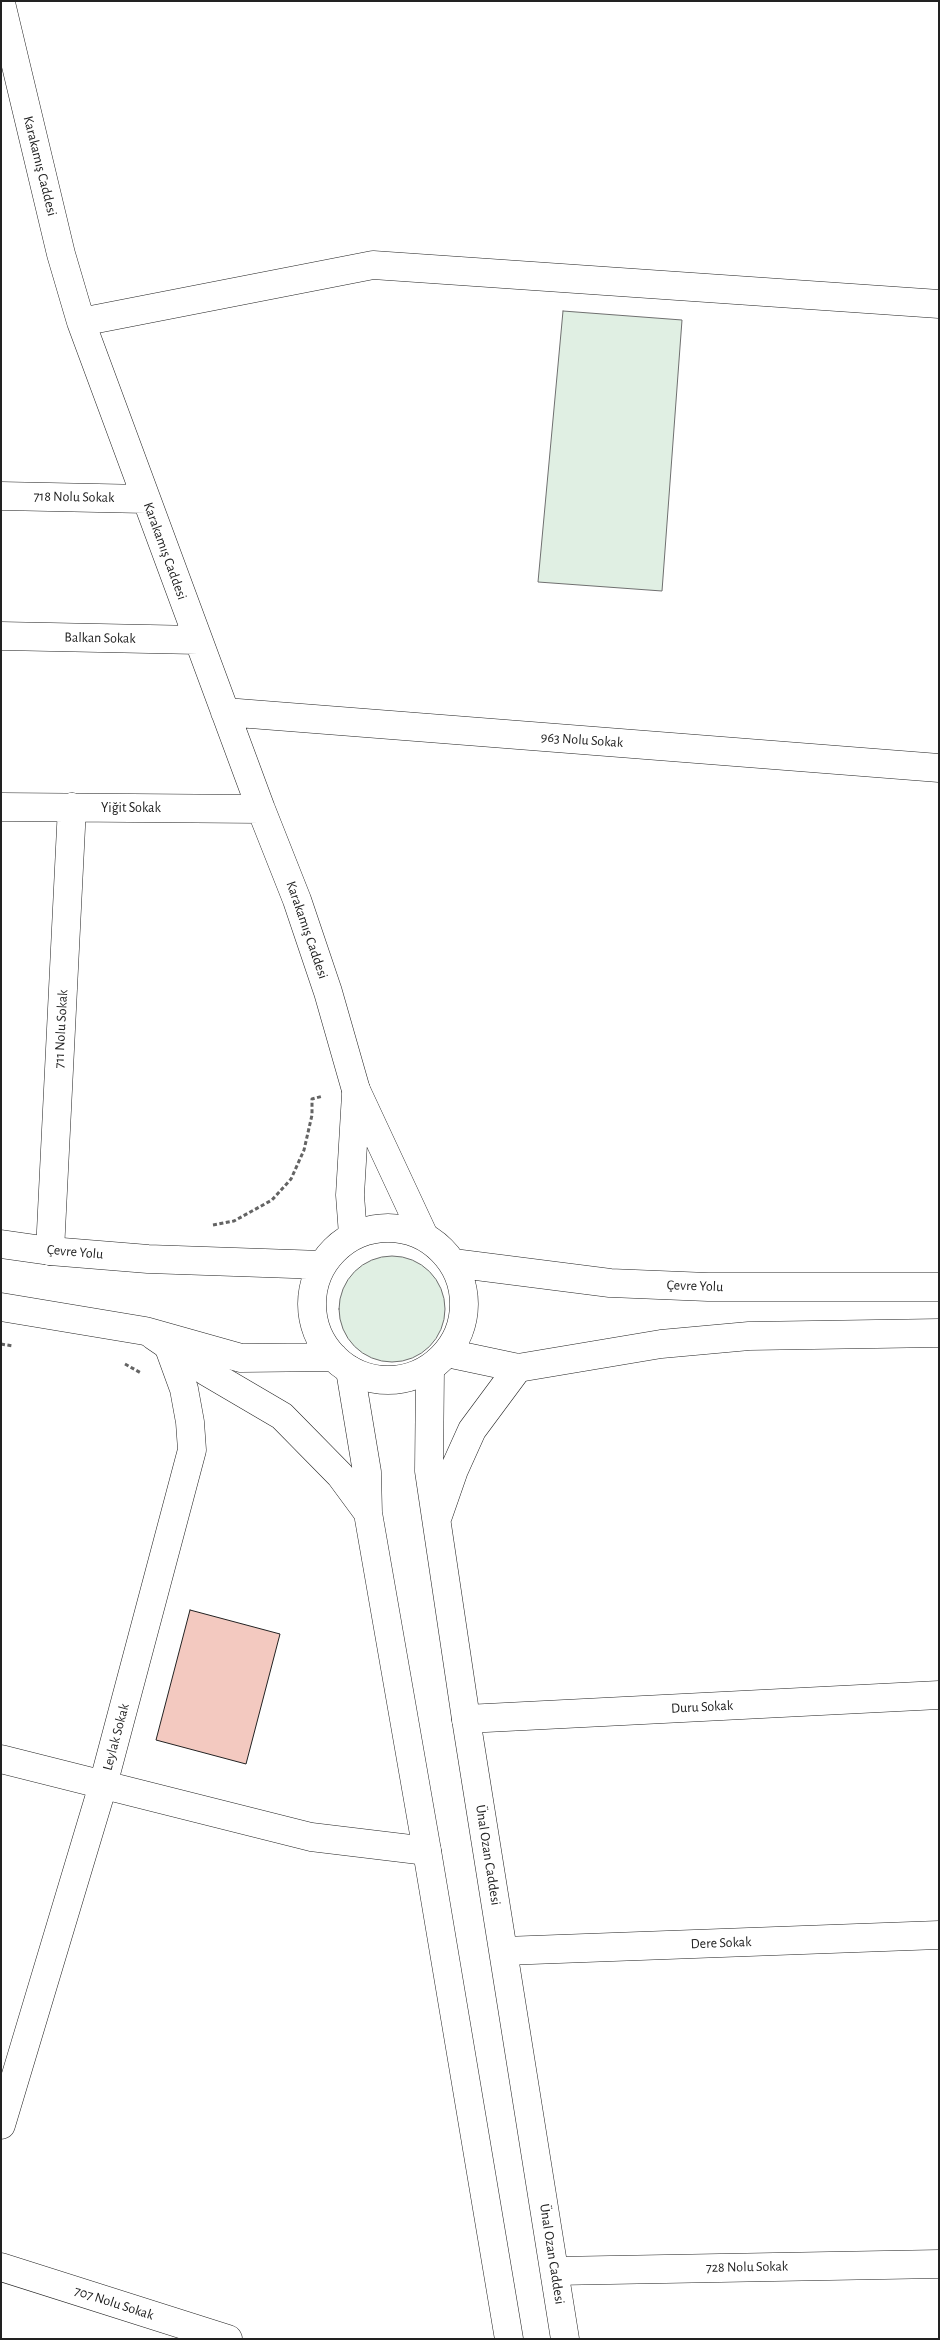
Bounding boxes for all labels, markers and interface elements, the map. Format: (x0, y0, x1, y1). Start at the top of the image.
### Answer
street label: Karakamış Caddesi (19, 114, 61, 218)
street label: 718 Nolu Sokak (33, 488, 115, 506)
street label: Karakamış Caddesi (140, 500, 190, 602)
street label: Balkan Sokak (64, 629, 136, 647)
street label: 963 Nolu Sokak (540, 729, 624, 751)
street label: Yiğit Sokak (101, 800, 161, 816)
street label: Karakamış Caddesi (282, 879, 332, 981)
street label: 711 Nolu Sokak (51, 989, 71, 1069)
street label: Çevre Yolu (46, 1241, 104, 1263)
street label: Çevre Yolu (666, 1277, 724, 1295)
street label: Duru Sokak (671, 1697, 733, 1717)
street label: Leylak Sokak (99, 1702, 133, 1772)
street label: Ünal Ozan Caddesi (472, 1803, 504, 1907)
street label: Dere Sokak (690, 1934, 752, 1952)
street label: Ünal Ozan Caddesi (536, 2202, 568, 2306)
street label: 728 Nolu Sokak (706, 2258, 788, 2276)
street label: 707 Nolu Sokak (72, 2282, 156, 2324)

